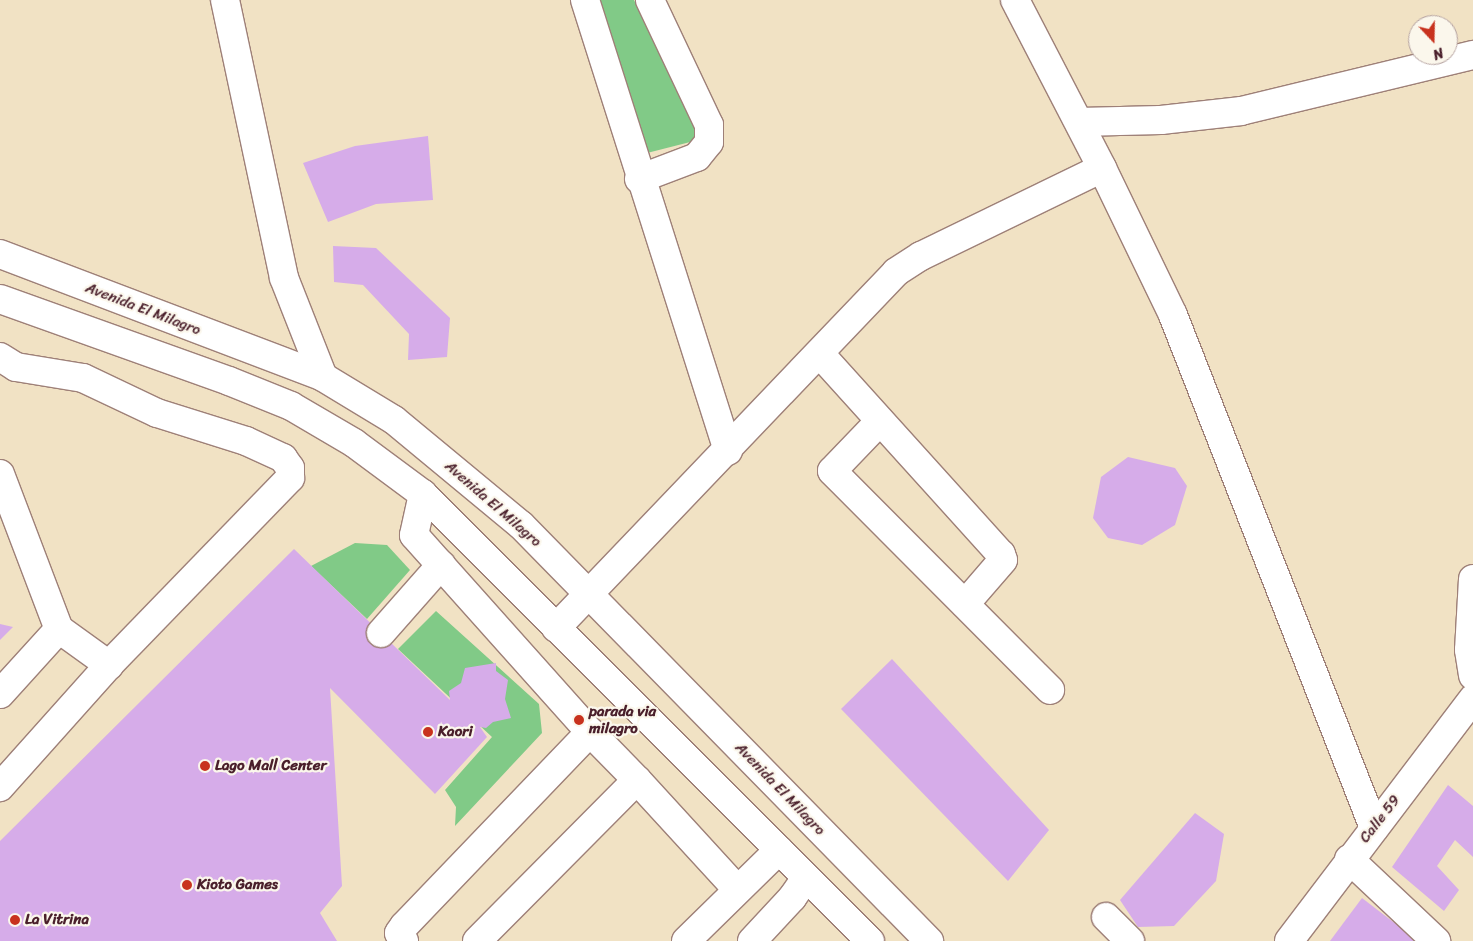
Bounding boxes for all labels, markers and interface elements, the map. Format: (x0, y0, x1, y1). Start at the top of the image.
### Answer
north arrow (1408, 15, 1458, 65)
text: N (1429, 40, 1447, 67)
street label: Avenida El Milagro (83, 279, 203, 339)
street label: Avenida El Milagro (441, 457, 545, 551)
place label: parada via milagro (589, 702, 656, 737)
marker: parada via milagro (573, 714, 585, 726)
place label: Kaori (438, 723, 473, 741)
marker: Kaori (422, 726, 434, 738)
street label: Avenida El Milagro (731, 739, 829, 839)
place label: Lago Mall Center (215, 757, 326, 775)
marker: Lago Mall Center (199, 760, 211, 772)
street label: Calle 59 (1356, 792, 1404, 846)
place label: Kioto Games (197, 876, 279, 894)
marker: Kioto Games (181, 879, 193, 891)
place label: La Vitrina (25, 911, 89, 929)
marker: La Vitrina (9, 914, 21, 926)

